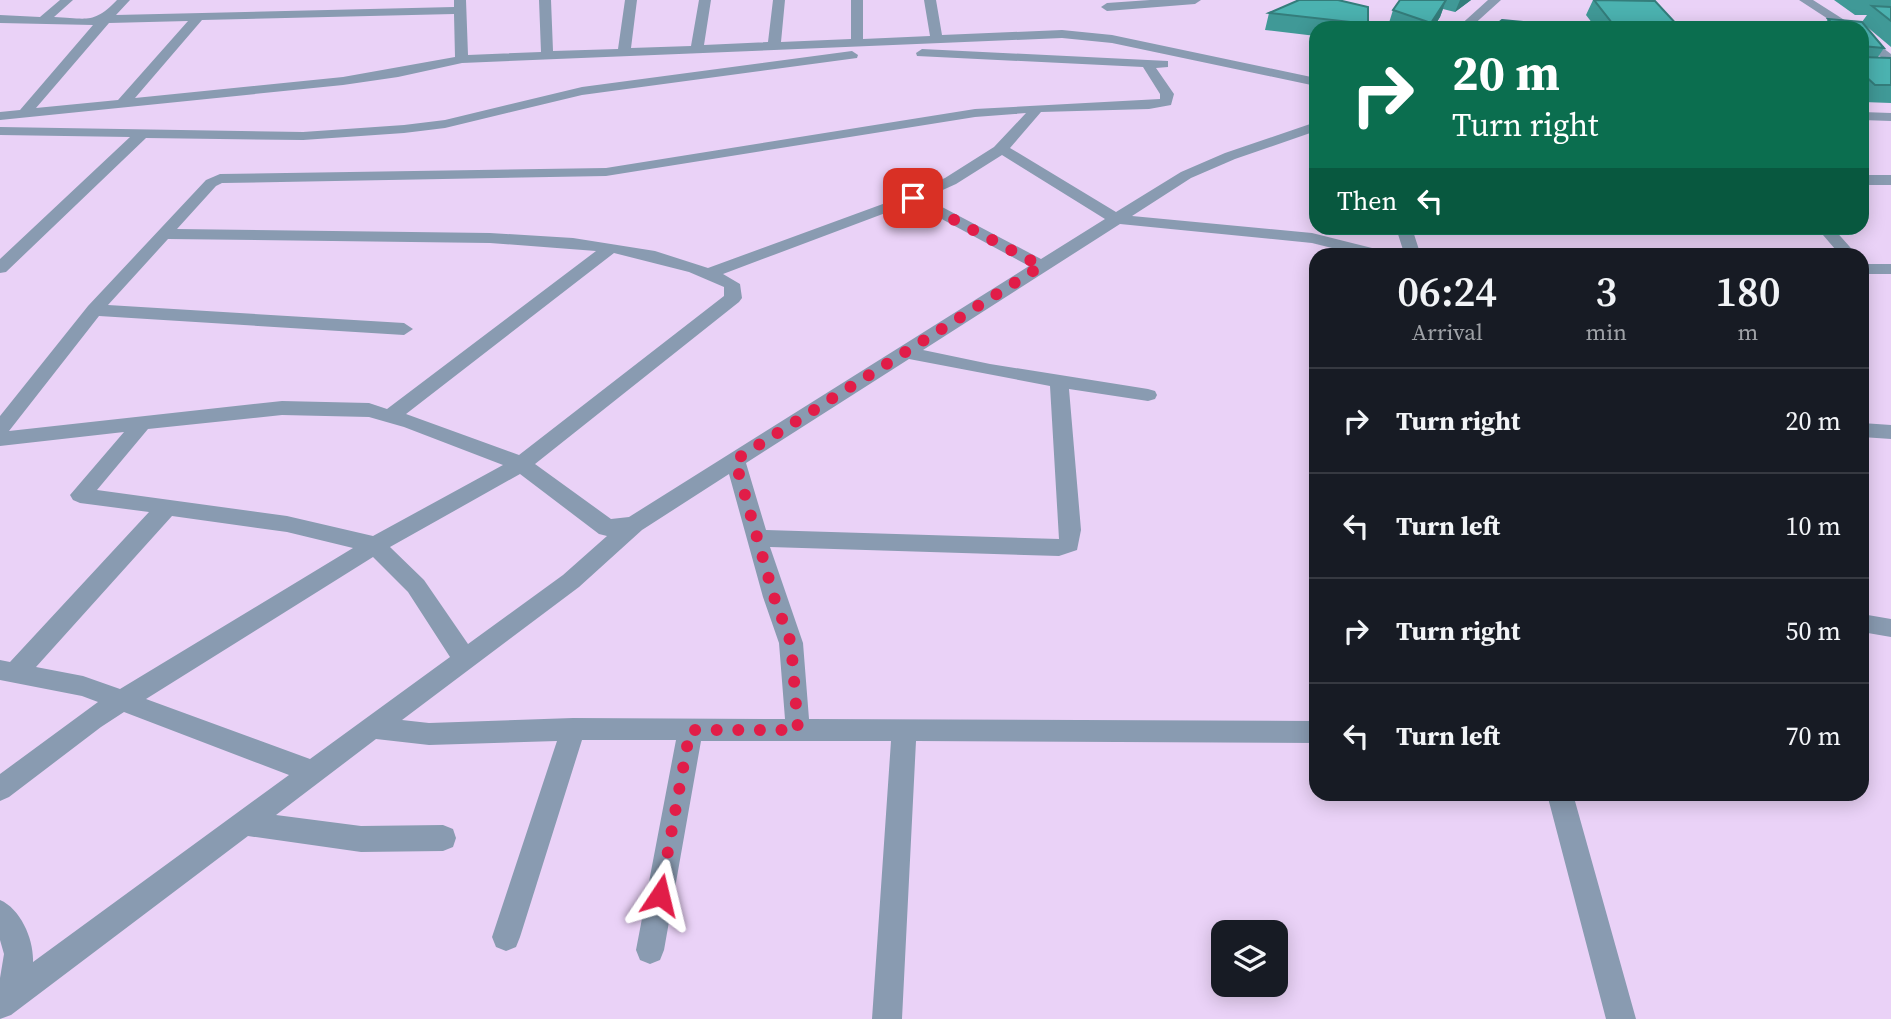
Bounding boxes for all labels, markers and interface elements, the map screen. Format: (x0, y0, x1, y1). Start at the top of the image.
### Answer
text: 20 m (1452, 39, 1560, 106)
icon: right (1337, 49, 1428, 140)
text: Turn right (1452, 103, 1598, 147)
pin (883, 168, 943, 228)
icon: arrive (894, 179, 932, 217)
icon: left (1411, 182, 1449, 220)
text: Then (1337, 183, 1397, 219)
text: 06:24 (1397, 262, 1497, 320)
text: 3 (1595, 262, 1617, 320)
text: 180 (1715, 262, 1781, 320)
text: Arrival (1412, 316, 1483, 348)
text: min (1585, 316, 1627, 348)
text: m (1738, 316, 1758, 348)
icon: right (1337, 402, 1375, 440)
text: Turn right (1396, 403, 1520, 439)
text: 20 m (1786, 403, 1841, 439)
icon: left (1337, 507, 1375, 545)
text: Turn left (1396, 508, 1500, 544)
text: 10 m (1786, 508, 1841, 544)
icon: right (1337, 612, 1375, 650)
text: Turn right (1396, 613, 1520, 649)
text: 50 m (1786, 613, 1841, 649)
icon: left (1337, 717, 1375, 755)
text: Turn left (1396, 718, 1500, 754)
text: 70 m (1786, 718, 1841, 754)
position arrow (623, 858, 697, 932)
map controls (1211, 920, 1288, 997)
button: layers (1211, 920, 1288, 997)

